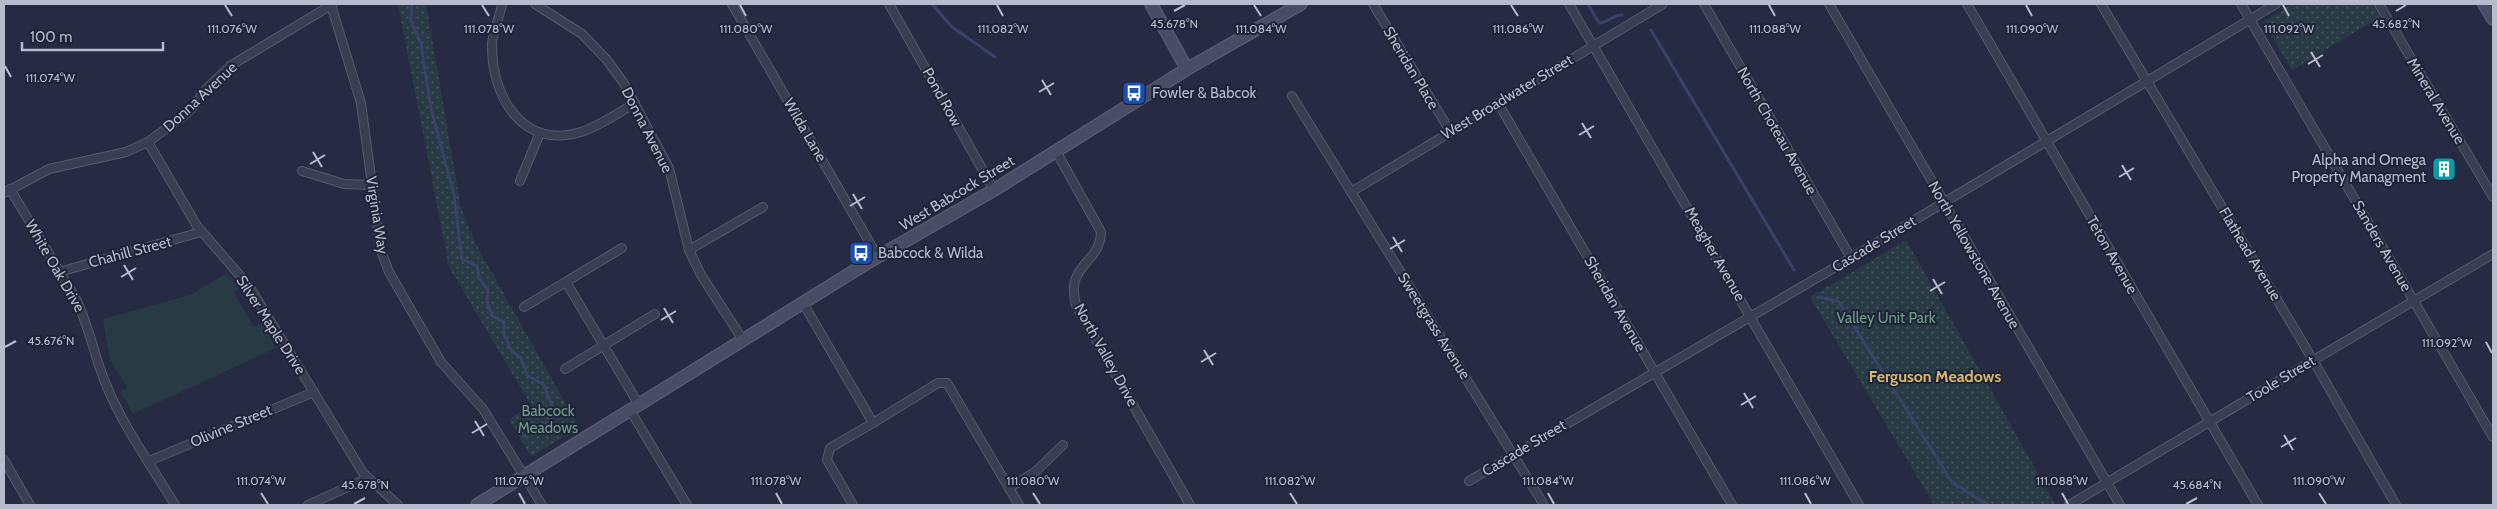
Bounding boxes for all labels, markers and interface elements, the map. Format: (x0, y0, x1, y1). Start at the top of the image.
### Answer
text: 45.678°N (1150, 16, 1198, 31)
text: 45.682°N (2372, 16, 2420, 31)
scale bar (22, 20, 164, 52)
text: 111.076°W (207, 21, 257, 36)
text: 111.078°W (464, 21, 515, 36)
text: 111.080°W (720, 21, 773, 36)
text: 111.082°W (978, 21, 1029, 36)
text: 111.084°W (1235, 21, 1287, 36)
text: 111.086°W (1492, 21, 1544, 36)
text: 111.088°W (1749, 21, 1802, 36)
text: 111.090°W (2006, 21, 2059, 36)
text: 111.092°W (2264, 21, 2315, 36)
street label: Sheridan Place (1379, 23, 1443, 113)
text: 100 m (30, 28, 72, 46)
street label: West Broadwater Street (1438, 51, 1576, 143)
street label: Mineral Avenue (2403, 55, 2469, 148)
street label: Donna Avenue (159, 58, 241, 136)
street label: Pond Row (918, 64, 966, 130)
street label: North Choteau Avenue (1733, 64, 1821, 198)
text: 111.074°W (25, 70, 75, 85)
bus stop icon: Fowler & Babcok (1121, 80, 1147, 106)
street label: Donna Avenue (618, 84, 676, 176)
place label: Fowler & Babcok (1152, 84, 1256, 102)
street label: Wilda Lane (780, 95, 831, 165)
place label: Alpha and Omega Property Managment (2291, 151, 2427, 186)
street label: West Babcock Street (896, 152, 1018, 234)
building icon: Alpha and Omega Property Managment (2431, 156, 2457, 182)
street label: Virginia Way (362, 175, 392, 256)
street label: North Yellowstone Avenue (1924, 178, 2024, 332)
street label: Sanders Avenue (2349, 197, 2416, 295)
street label: Meagher Avenue (1681, 204, 1749, 305)
street label: Flathead Avenue (2215, 204, 2285, 304)
street label: Cascade Street (1829, 212, 1919, 276)
street label: Teton Avenue (2082, 213, 2142, 297)
street label: White Oak Drive (21, 217, 89, 316)
street label: Chahill Street (87, 232, 173, 272)
bus stop icon: Babcock & Wilda (848, 240, 874, 266)
place label: Babcock & Wilda (878, 244, 984, 262)
street label: Sheridan Avenue (1580, 253, 1650, 355)
street label: Sweetgrass Avenue (1394, 269, 1474, 383)
street label: Silver Maple Drive (232, 272, 310, 378)
street label: North Valley Drive (1070, 300, 1142, 410)
park label: Valley Unit Park (1837, 309, 1936, 327)
text: 45.676°N (27, 333, 75, 348)
text: 111.092°W (2422, 335, 2473, 350)
street label: Toole Street (2244, 352, 2318, 406)
district label: Ferguson Meadows (1869, 367, 2001, 386)
street label: Olivine Street (188, 401, 274, 451)
park label: Babcock Meadows (518, 402, 578, 437)
street label: Cascade Street (1479, 416, 1569, 480)
text: 111.074°W (236, 473, 286, 488)
text: 111.076°W (494, 473, 544, 488)
text: 111.078°W (751, 473, 802, 488)
text: 111.080°W (1007, 473, 1060, 488)
text: 111.082°W (1265, 473, 1316, 488)
text: 111.084°W (1522, 473, 1574, 488)
text: 111.086°W (1779, 473, 1831, 488)
text: 111.088°W (2036, 473, 2089, 488)
text: 111.090°W (2293, 473, 2346, 488)
text: 45.678°N (341, 477, 389, 492)
text: 45.684°N (2173, 477, 2221, 492)

